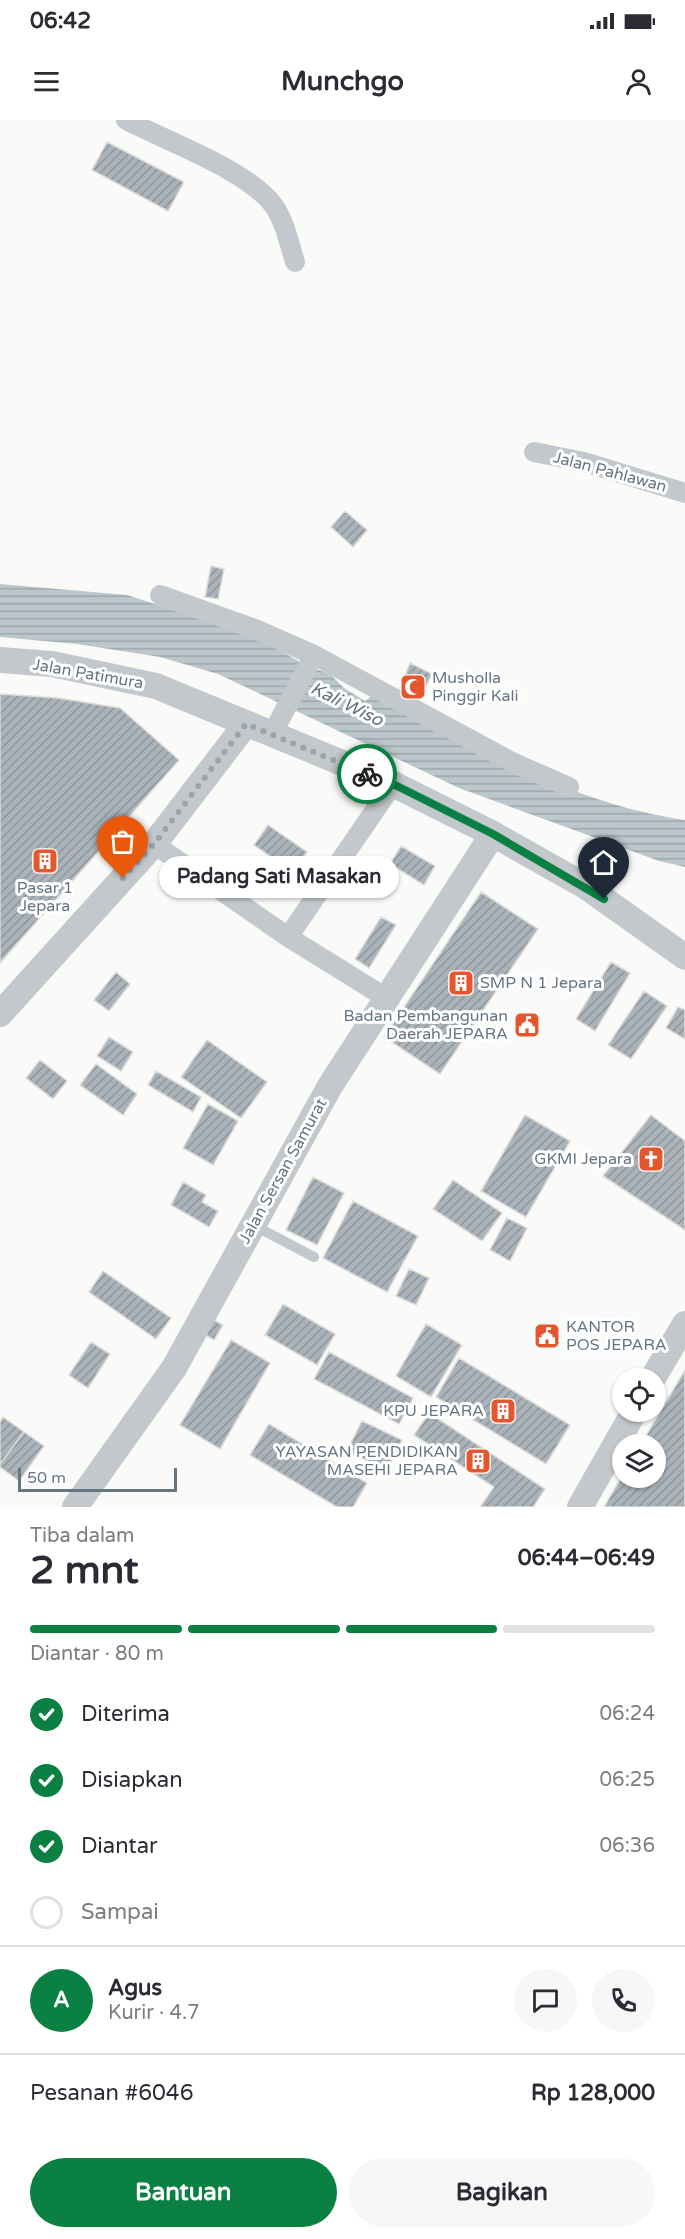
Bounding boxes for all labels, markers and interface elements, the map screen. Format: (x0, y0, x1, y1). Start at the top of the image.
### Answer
text: 06:42 (30, 8, 91, 34)
icon: menu (30, 65, 63, 98)
text: Munchgo (281, 65, 404, 98)
icon: person (622, 65, 655, 98)
street label: Jalan Pahlawan (551, 447, 669, 497)
street label: Jalan Patimura (31, 654, 145, 694)
place label: Musholla Pinggir Kali (432, 668, 519, 706)
mosque icon: Musholla Pinggir Kali (398, 672, 428, 702)
water label: Kali Wiso (307, 677, 388, 731)
courier (337, 744, 397, 804)
icon: bike (351, 758, 384, 791)
pin (97, 816, 148, 878)
icon: bag (106, 825, 139, 858)
pin (578, 837, 629, 899)
building icon: Pasar 1 Jepara (30, 846, 60, 876)
icon: home (587, 846, 620, 879)
callout: Padang Sati Masakan (159, 857, 399, 899)
text: Padang Sati Masakan (177, 865, 381, 889)
place label: Pasar 1 Jepara (17, 878, 73, 916)
building icon: SMP N 1 Jepara (446, 968, 476, 998)
place label: SMP N 1 Jepara (480, 973, 602, 993)
place label: Badan Pembangunan Daerah JEPARA (344, 1006, 508, 1044)
public building icon: Badan Pembangunan Daerah JEPARA (512, 1010, 542, 1040)
street label: Jalan Sersan Samurat (235, 1095, 331, 1247)
church icon: GKMI Jepara (636, 1144, 666, 1174)
place label: GKMI Jepara (534, 1149, 632, 1169)
place label: KANTOR POS JEPARA (566, 1317, 667, 1355)
public building icon: KANTOR POS JEPARA (532, 1321, 562, 1351)
map controls (612, 1368, 666, 1488)
button: locate (612, 1368, 666, 1422)
building icon: KPU JEPARA (488, 1396, 518, 1426)
place label: KPU JEPARA (383, 1401, 484, 1421)
button: layers (612, 1434, 666, 1488)
place label: YAYASAN PENDIDIKAN MASEHI JEPARA (276, 1442, 458, 1480)
building icon: YAYASAN PENDIDIKAN MASEHI JEPARA (463, 1446, 493, 1476)
scale bar (18, 1465, 177, 1492)
text: 50 m (27, 1468, 66, 1488)
text: Tiba dalam (30, 1524, 134, 1548)
text: 06:44–06:49 (518, 1545, 655, 1571)
text: 2 mnt (30, 1547, 139, 1594)
text: Diantar · 80 m (30, 1642, 164, 1666)
icon: check (30, 1698, 63, 1731)
text: Diterima (81, 1701, 170, 1727)
text: 06:24 (600, 1702, 655, 1726)
icon: check (30, 1764, 63, 1797)
text: Disiapkan (81, 1767, 183, 1793)
text: 06:25 (600, 1768, 655, 1792)
icon: check (30, 1830, 63, 1863)
text: Diantar (81, 1833, 157, 1859)
text: 06:36 (600, 1834, 655, 1858)
text: Sampai (81, 1899, 159, 1925)
button: chat (514, 1969, 577, 2032)
button: phone (592, 1969, 655, 2032)
text: Agus (108, 1975, 162, 2001)
text: A (53, 1987, 70, 2013)
text: Kurir · 4.7 (108, 2001, 200, 2025)
text: Pesanan #6046 (30, 2080, 193, 2106)
text: Rp 128,000 (531, 2080, 655, 2106)
button: Bantuan (30, 2158, 337, 2227)
button: Bagikan (349, 2158, 655, 2227)

